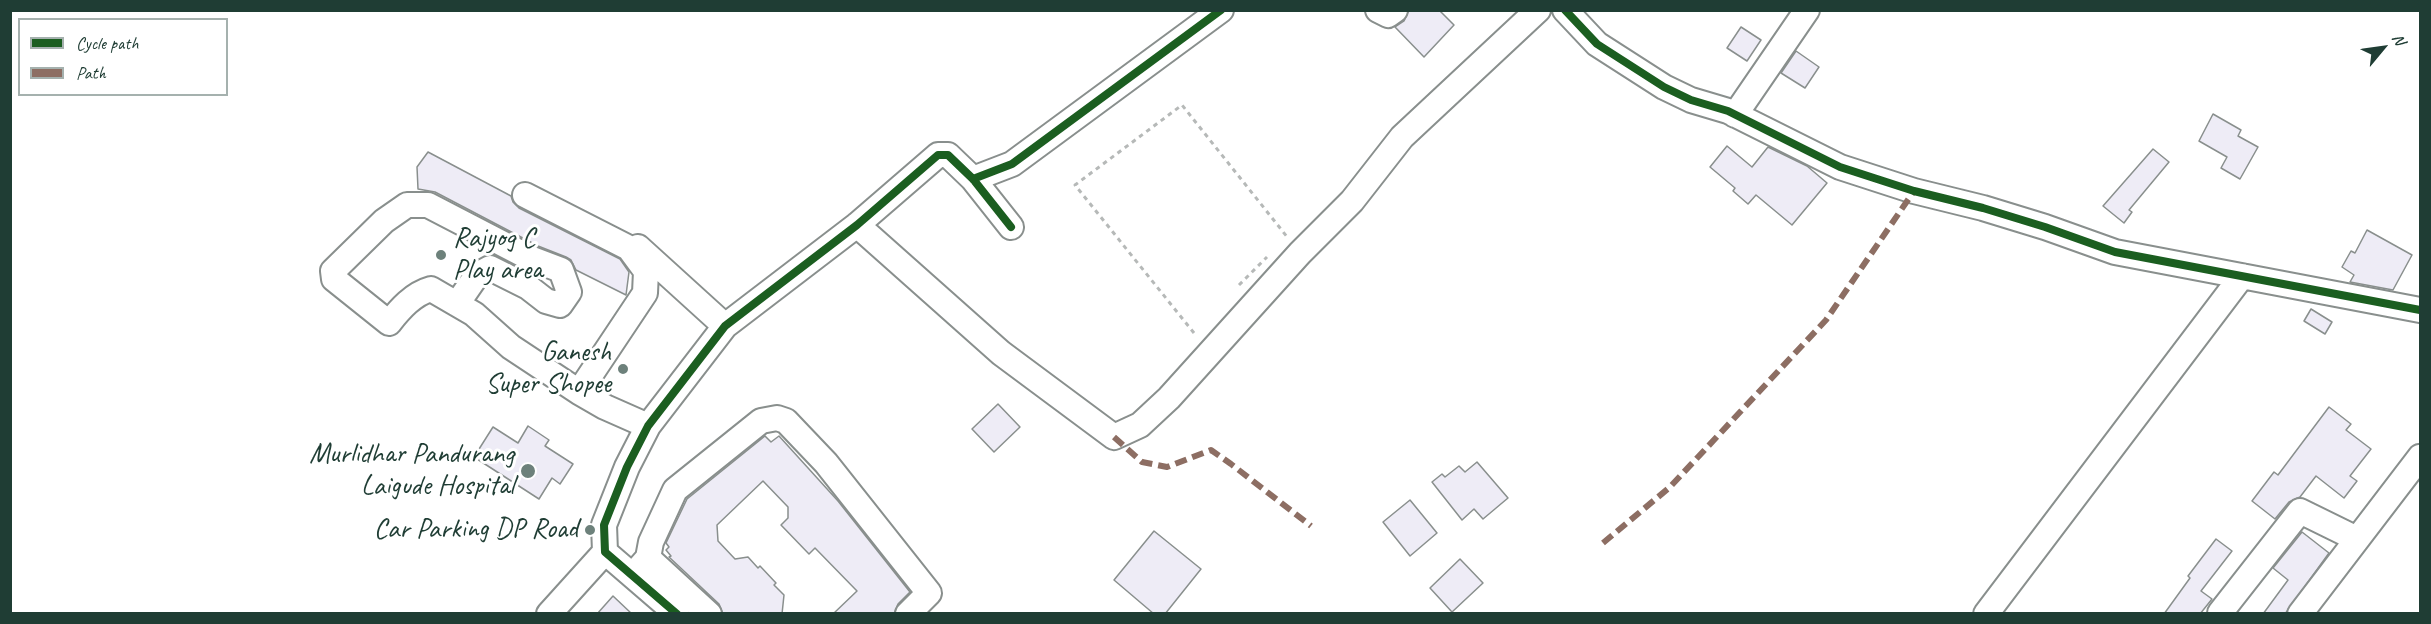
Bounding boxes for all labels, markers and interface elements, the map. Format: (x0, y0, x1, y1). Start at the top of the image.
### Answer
legend (18, 18, 228, 96)
north arrow (2353, 18, 2413, 78)
text: N (2388, 30, 2410, 48)
text: Cycle path (76, 32, 138, 54)
text: Path (76, 62, 106, 84)
place label: Rajyog C Play area (453, 222, 542, 288)
marker: Rajyog C Play area (434, 248, 448, 262)
place label: Ganesh Super Shopee (485, 336, 611, 402)
marker: Ganesh Super Shopee (616, 362, 630, 376)
place label: Murlidhar Pandurang Laigude Hospital (309, 438, 514, 504)
marker: Murlidhar Pandurang Laigude Hospital (519, 462, 537, 480)
place label: Car Parking DP Road (374, 513, 578, 547)
marker: Car Parking DP Road (583, 523, 597, 537)

